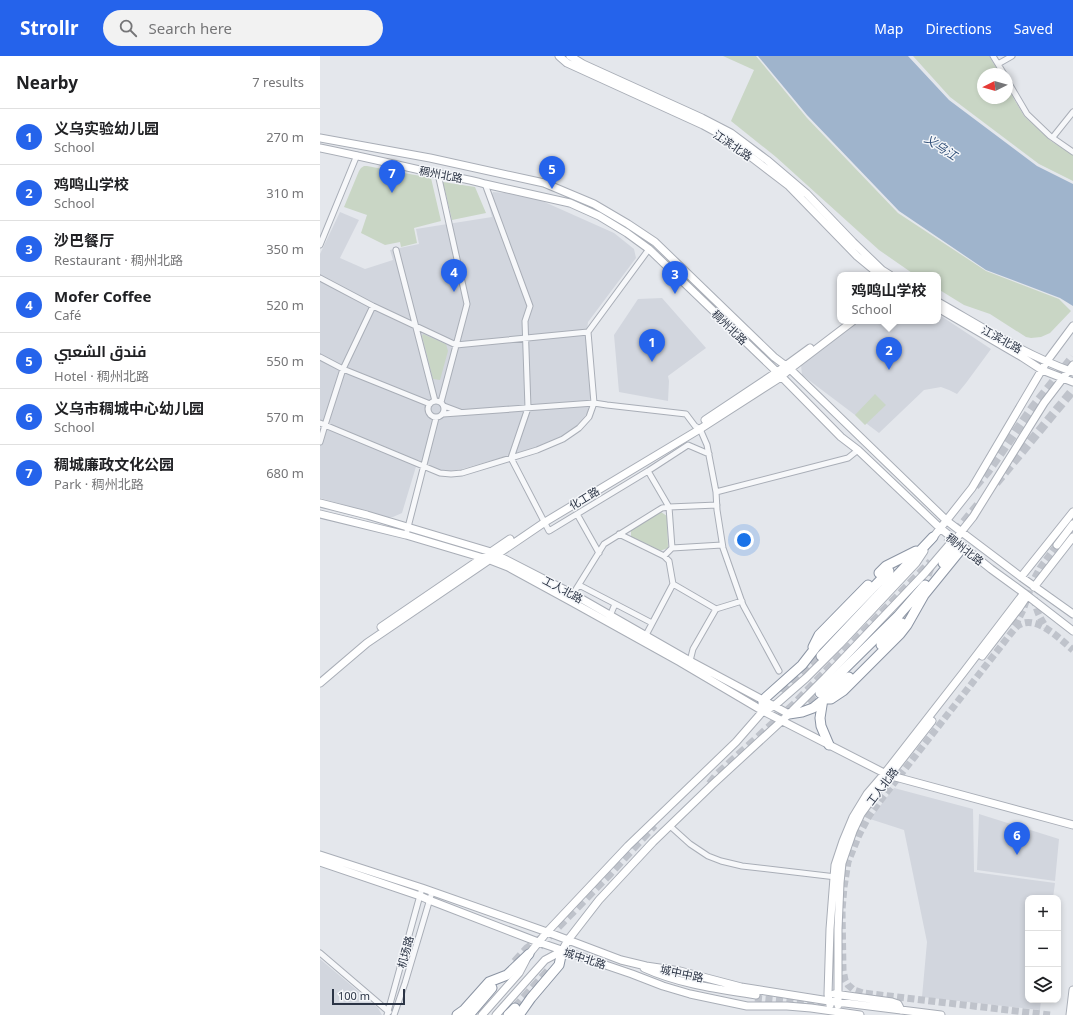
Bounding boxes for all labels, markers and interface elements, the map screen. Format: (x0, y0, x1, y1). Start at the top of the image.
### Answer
search box (103, 10, 383, 46)
text: Strollr (20, 15, 79, 41)
icon: search (117, 17, 139, 39)
text: Search here (149, 18, 232, 38)
text: Map (874, 19, 903, 38)
text: Directions (925, 19, 992, 38)
text: Saved (1014, 19, 1053, 38)
north arrow (977, 68, 1013, 104)
text: Nearby (16, 71, 78, 94)
text: 7 results (252, 73, 304, 91)
text: 义乌实验幼儿园 (54, 118, 159, 138)
street label: 江滨北路 (711, 126, 755, 164)
text: 1 (25, 128, 33, 146)
text: 270 m (266, 128, 304, 146)
water label: 义乌江 (921, 130, 962, 165)
text: School (54, 138, 95, 156)
pin: 5 (539, 156, 565, 189)
pin: 7 (379, 160, 405, 193)
street label: 稠州北路 (418, 162, 464, 186)
text: 鸡鸣山学校 (54, 174, 129, 194)
text: 2 (25, 184, 33, 202)
text: 310 m (266, 184, 304, 202)
text: School (54, 194, 95, 212)
text: 沙巴餐厅 (54, 230, 114, 250)
text: 3 (25, 240, 33, 258)
text: 350 m (266, 240, 304, 258)
text: Restaurant · 稠州北路 (54, 251, 183, 269)
pin: 4 (441, 259, 467, 292)
pin: 3 (662, 261, 688, 294)
popup (837, 272, 941, 324)
text: 鸡鸣山学校 (851, 280, 927, 300)
text: Mofer Coffee (54, 286, 151, 306)
text: 4 (25, 296, 33, 314)
text: 520 m (266, 296, 304, 314)
text: School (851, 300, 892, 318)
text: Café (54, 306, 81, 324)
street label: 稠州北路 (709, 306, 751, 348)
street label: 江滨北路 (979, 322, 1025, 356)
pin: 1 (639, 329, 665, 362)
pin: 2 (876, 337, 902, 370)
text: فندق الشعبي (54, 341, 146, 361)
text: 5 (25, 352, 33, 370)
text: 550 m (266, 352, 304, 370)
text: Hotel · 稠州北路 (54, 367, 149, 385)
text: 义乌市稠城中心幼儿园 (54, 398, 204, 418)
text: 6 (25, 408, 33, 426)
text: 570 m (266, 408, 304, 426)
text: School (54, 418, 95, 436)
text: 稠城廉政文化公园 (54, 454, 174, 474)
text: 7 (25, 464, 33, 482)
text: 680 m (266, 464, 304, 482)
text: Park · 稠州北路 (54, 475, 144, 493)
street label: 化工路 (566, 483, 602, 513)
your location (734, 530, 754, 550)
street label: 稠州北路 (943, 530, 987, 568)
street label: 工人北路 (540, 572, 586, 606)
street label: 工人北路 (863, 764, 901, 808)
pin: 6 (1004, 822, 1030, 855)
map controls (1025, 895, 1061, 1003)
button: + (1025, 895, 1061, 931)
button: − (1025, 931, 1061, 967)
street label: 机场路 (393, 934, 417, 970)
street label: 城中北路 (562, 944, 608, 972)
street label: 城中中路 (659, 961, 705, 985)
button: layers (1025, 967, 1061, 1003)
scale bar (332, 987, 405, 1006)
text: 100 m (338, 988, 370, 1003)

